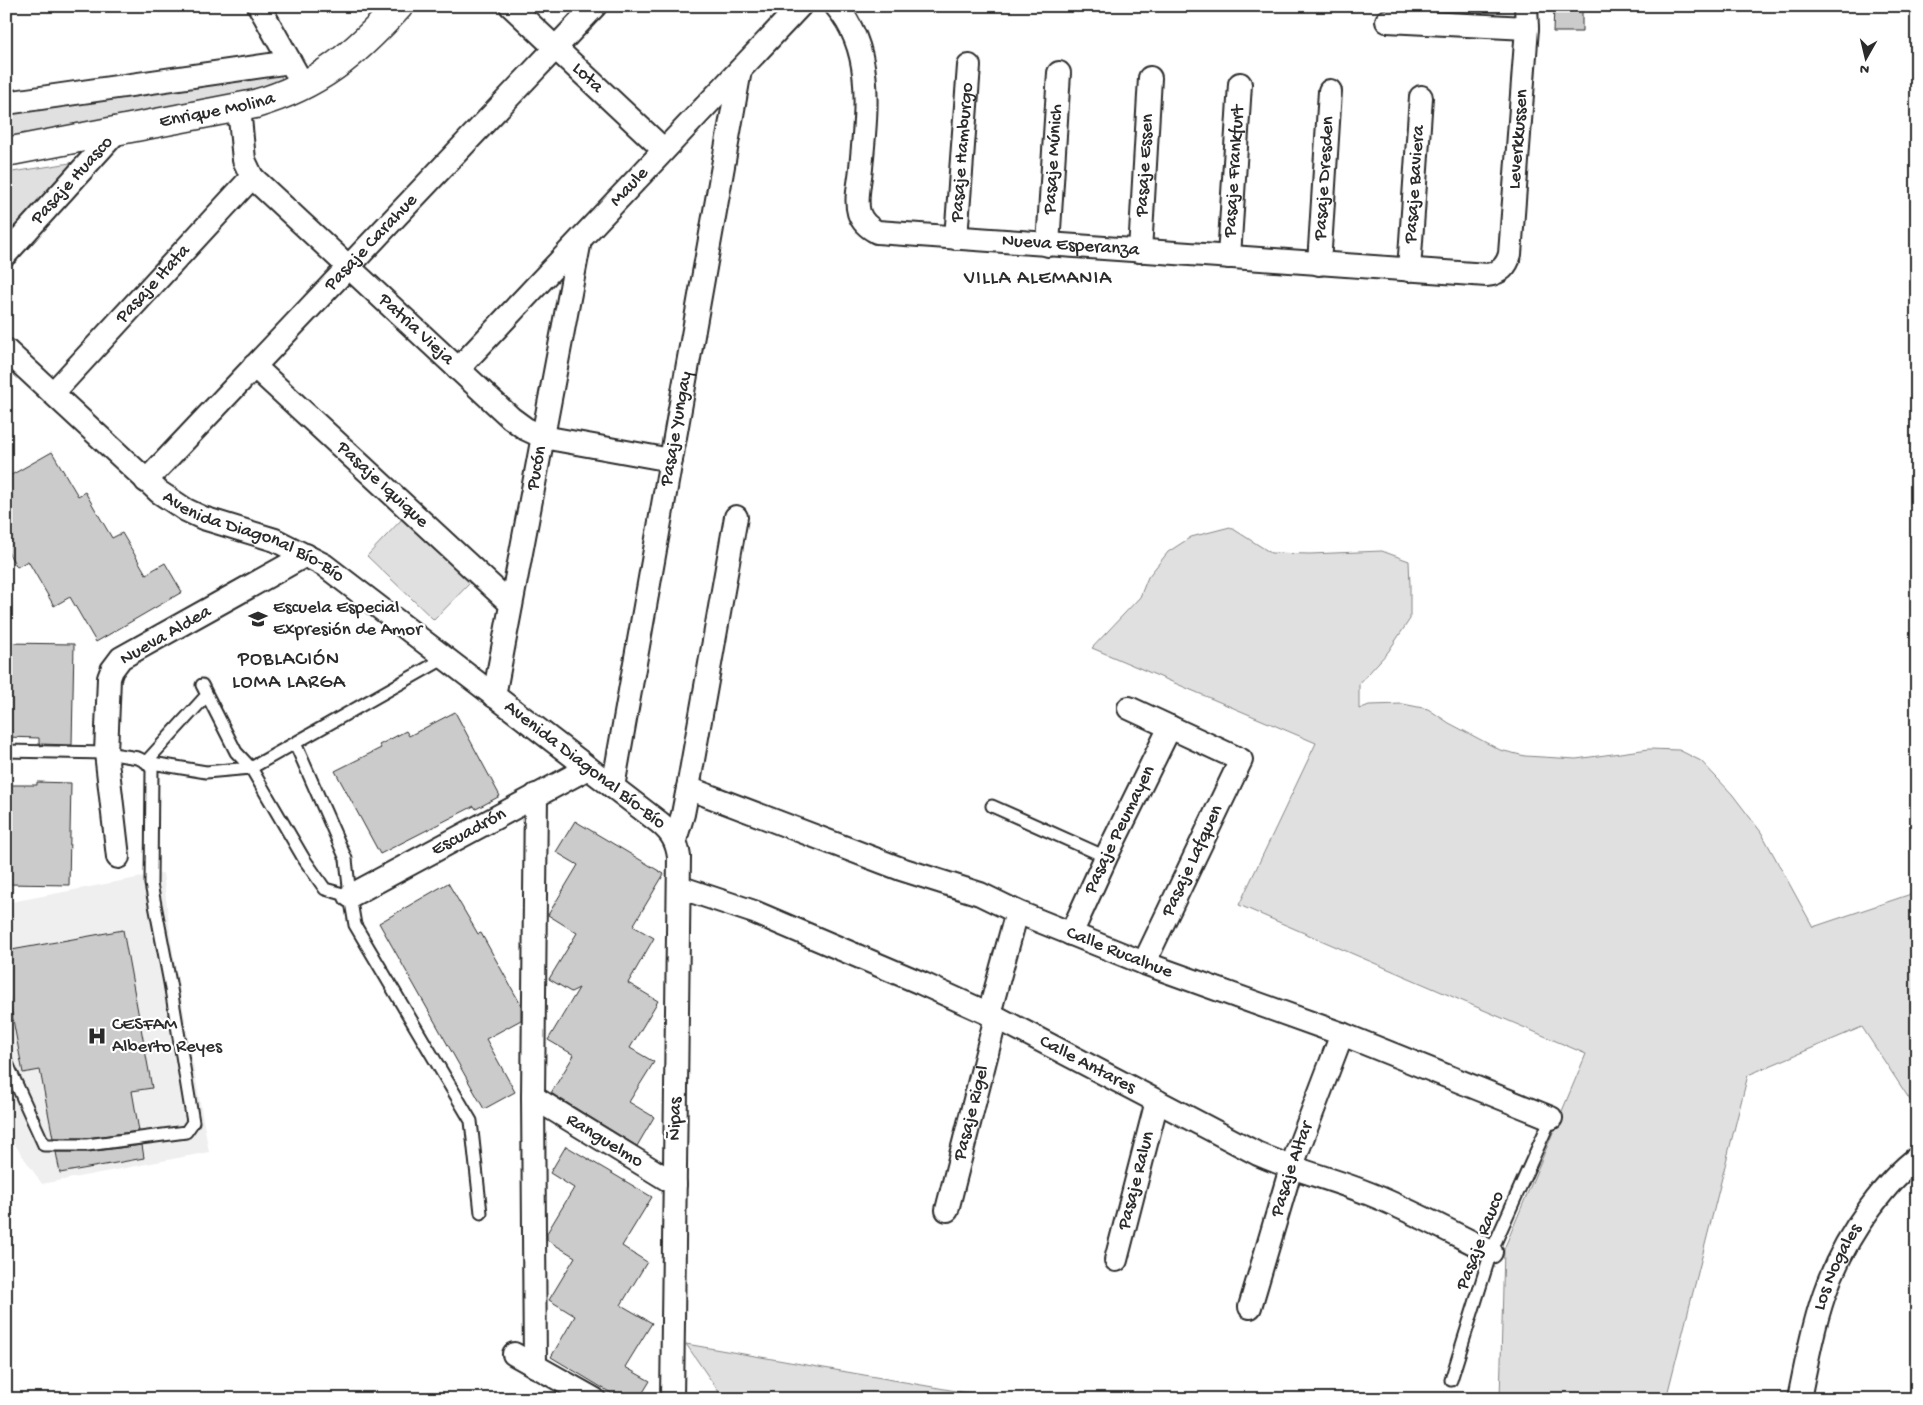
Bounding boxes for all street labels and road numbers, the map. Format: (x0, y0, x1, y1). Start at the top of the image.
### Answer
street label: Lota (567, 58, 609, 99)
street label: Pasaje Hamburgo (946, 82, 979, 224)
street label: Enrique Molina (157, 86, 279, 134)
street label: Leverkkussen (1503, 88, 1534, 190)
street label: Pasaje Frankfurt (1219, 102, 1250, 239)
street label: Pasaje Múnich (1038, 103, 1068, 216)
street label: Pasaje Essen (1130, 113, 1159, 218)
street label: Pasaje Dresden (1309, 115, 1340, 242)
street label: Pasaje Baviera (1399, 123, 1431, 245)
street label: Pasaje Huasco (26, 131, 119, 231)
street label: Maule (605, 162, 654, 212)
street label: Pasaje Carahue (319, 189, 423, 297)
street label: Nueva Esperanza (1001, 229, 1141, 262)
street label: Pasaje Itata (110, 239, 196, 329)
street label: Patria Vieja (373, 288, 460, 371)
street label: Pasaje Yungay (655, 369, 698, 489)
street label: Pasaje Iquique (331, 436, 433, 533)
street label: Pucón (521, 444, 552, 493)
street label: Avenida Diagonal Bío-Bío (158, 486, 349, 588)
street label: Nueva Aldea (116, 600, 217, 671)
street label: Avenida Diagonal Bío-Bío (499, 696, 670, 835)
street label: Pasaje Peumayen (1079, 762, 1161, 899)
street label: Pasaje Lafquen (1157, 801, 1229, 922)
street label: Escuadrón (428, 803, 510, 862)
street label: Calle Rucalhue (1063, 921, 1176, 984)
street label: Calle Antares (1035, 1030, 1140, 1100)
street label: Pasaje Rigel (948, 1063, 995, 1164)
street label: Ñipas (664, 1096, 688, 1141)
street label: Ranguelmo (562, 1108, 648, 1173)
street label: Pasaje Altar (1265, 1116, 1320, 1221)
street label: Pasaje Ralun (1112, 1129, 1160, 1233)
street label: Pasaje Rauco (1451, 1188, 1510, 1295)
street label: Los Nogales (1808, 1218, 1868, 1313)

